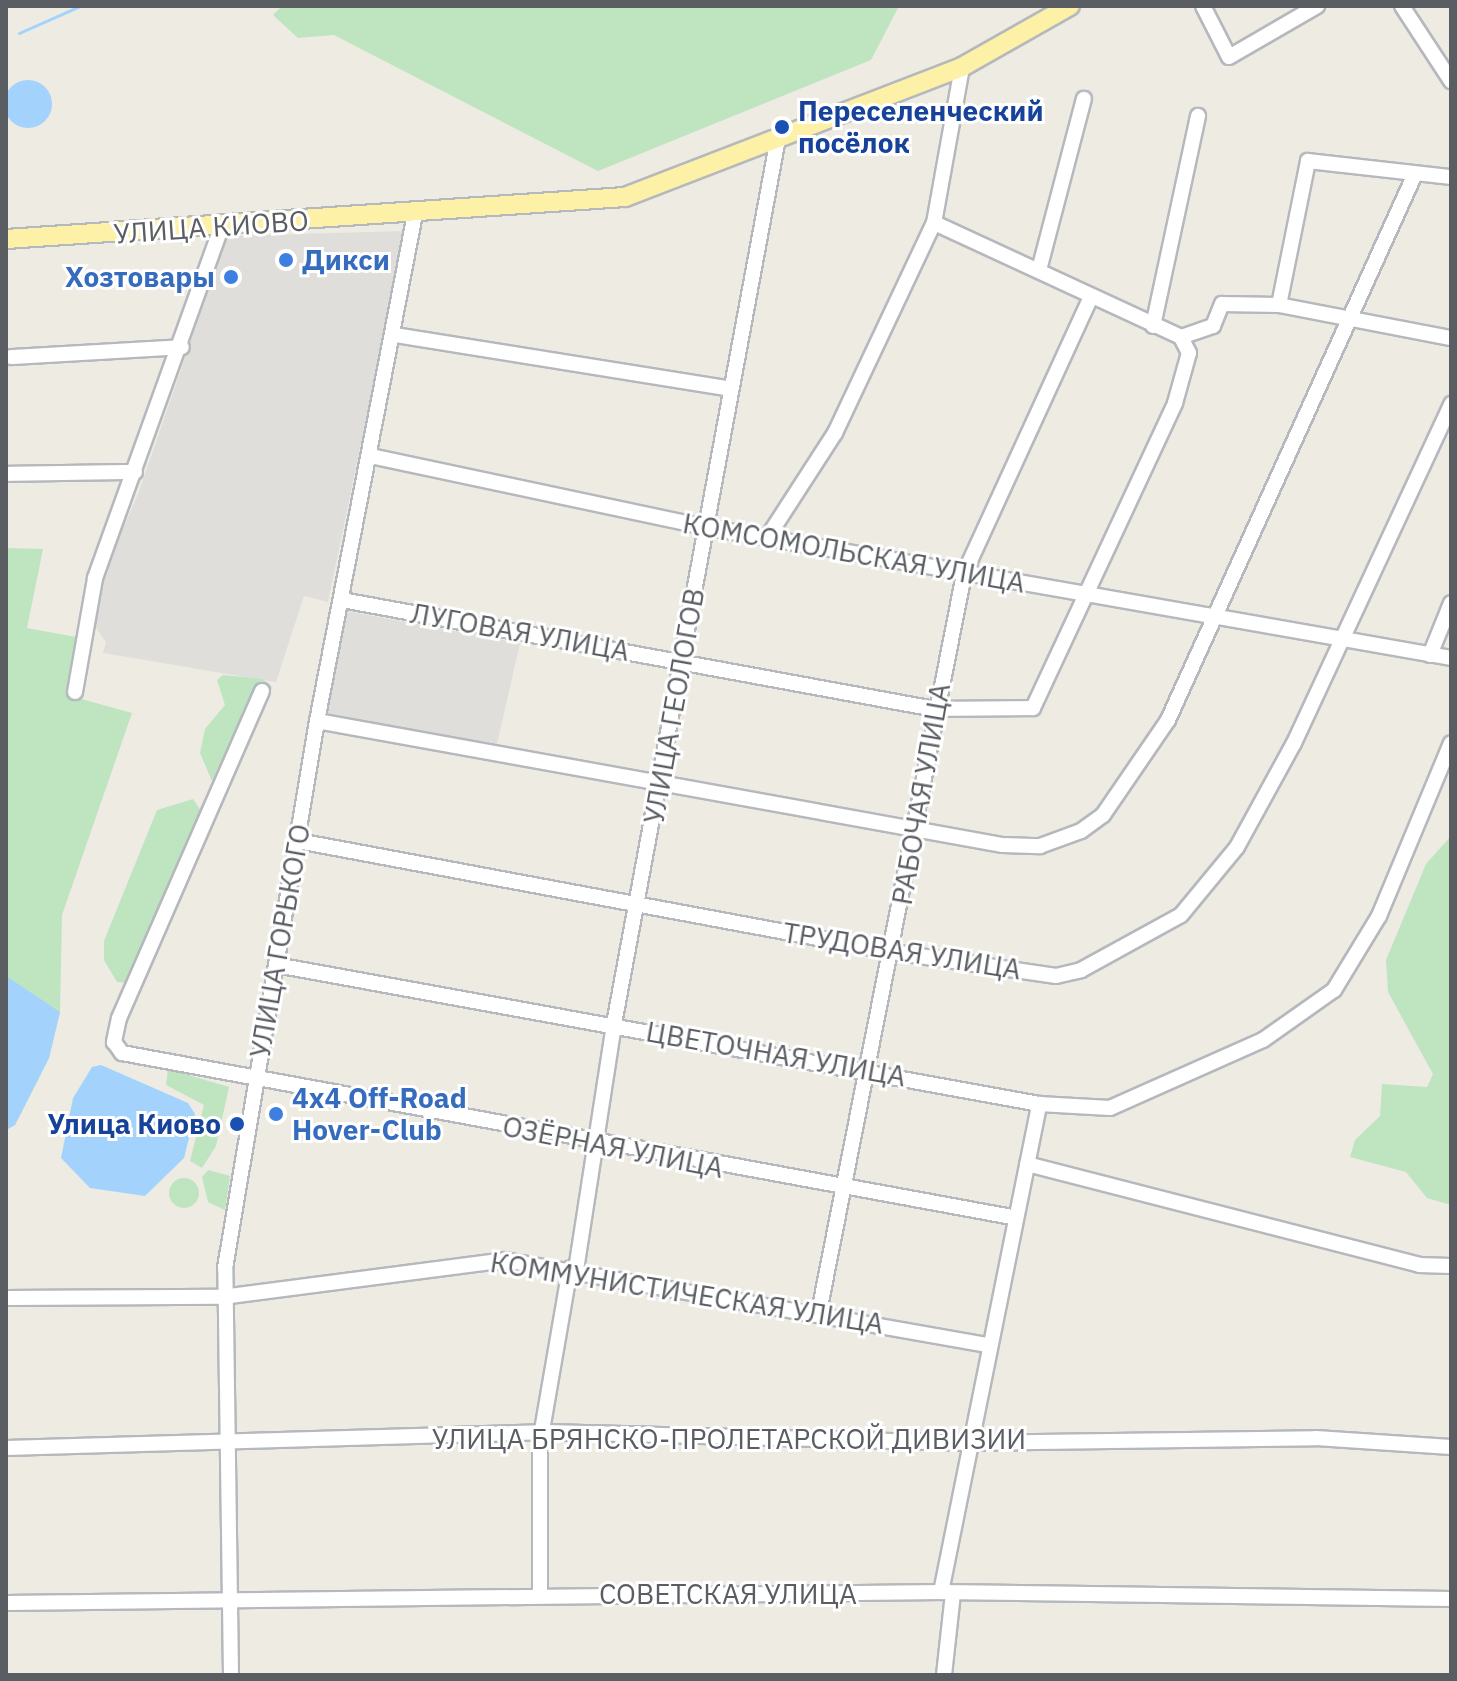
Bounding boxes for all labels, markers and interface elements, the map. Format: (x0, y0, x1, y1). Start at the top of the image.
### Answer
place label: Переселенческий посёлок (798, 94, 1044, 160)
marker: Переселенческий посёлок (773, 118, 791, 136)
street label: УЛИЦА КИОВО (112, 203, 310, 251)
place label: Дикси (302, 243, 390, 277)
marker: Дикси (277, 251, 295, 269)
place label: Хозтовары (65, 260, 215, 294)
marker: Хозтовары (222, 268, 240, 286)
street label: КОМСОМОЛЬСКАЯ УЛИЦА (680, 506, 1028, 600)
street label: УЛИЦА ГЕОЛОГОВ (637, 585, 711, 827)
street label: ЛУГОВАЯ УЛИЦА (408, 596, 632, 668)
street label: РАБОЧАЯ УЛИЦА (885, 681, 957, 907)
street label: УЛИЦА ГОРЬКОГО (243, 821, 317, 1061)
street label: ТРУДОВАЯ УЛИЦА (780, 916, 1024, 986)
street label: ЦВЕТОЧНАЯ УЛИЦА (643, 1015, 909, 1093)
place label: 4x4 Off-Road Hover-Club (292, 1081, 467, 1147)
marker: 4x4 Off-Road Hover-Club (267, 1105, 285, 1123)
place label: Улица Киово (47, 1107, 221, 1141)
street label: ОЗЁРНАЯ УЛИЦА (500, 1109, 726, 1185)
marker: Улица Киово (228, 1115, 246, 1133)
street label: КОММУНИСТИЧЕСКАЯ УЛИЦА (488, 1245, 886, 1341)
street label: УЛИЦА БРЯНСКО-ПРОЛЕТАРСКОЙ ДИВИЗИИ (432, 1422, 1026, 1456)
street label: СОВЕТСКАЯ УЛИЦА (599, 1577, 857, 1611)

